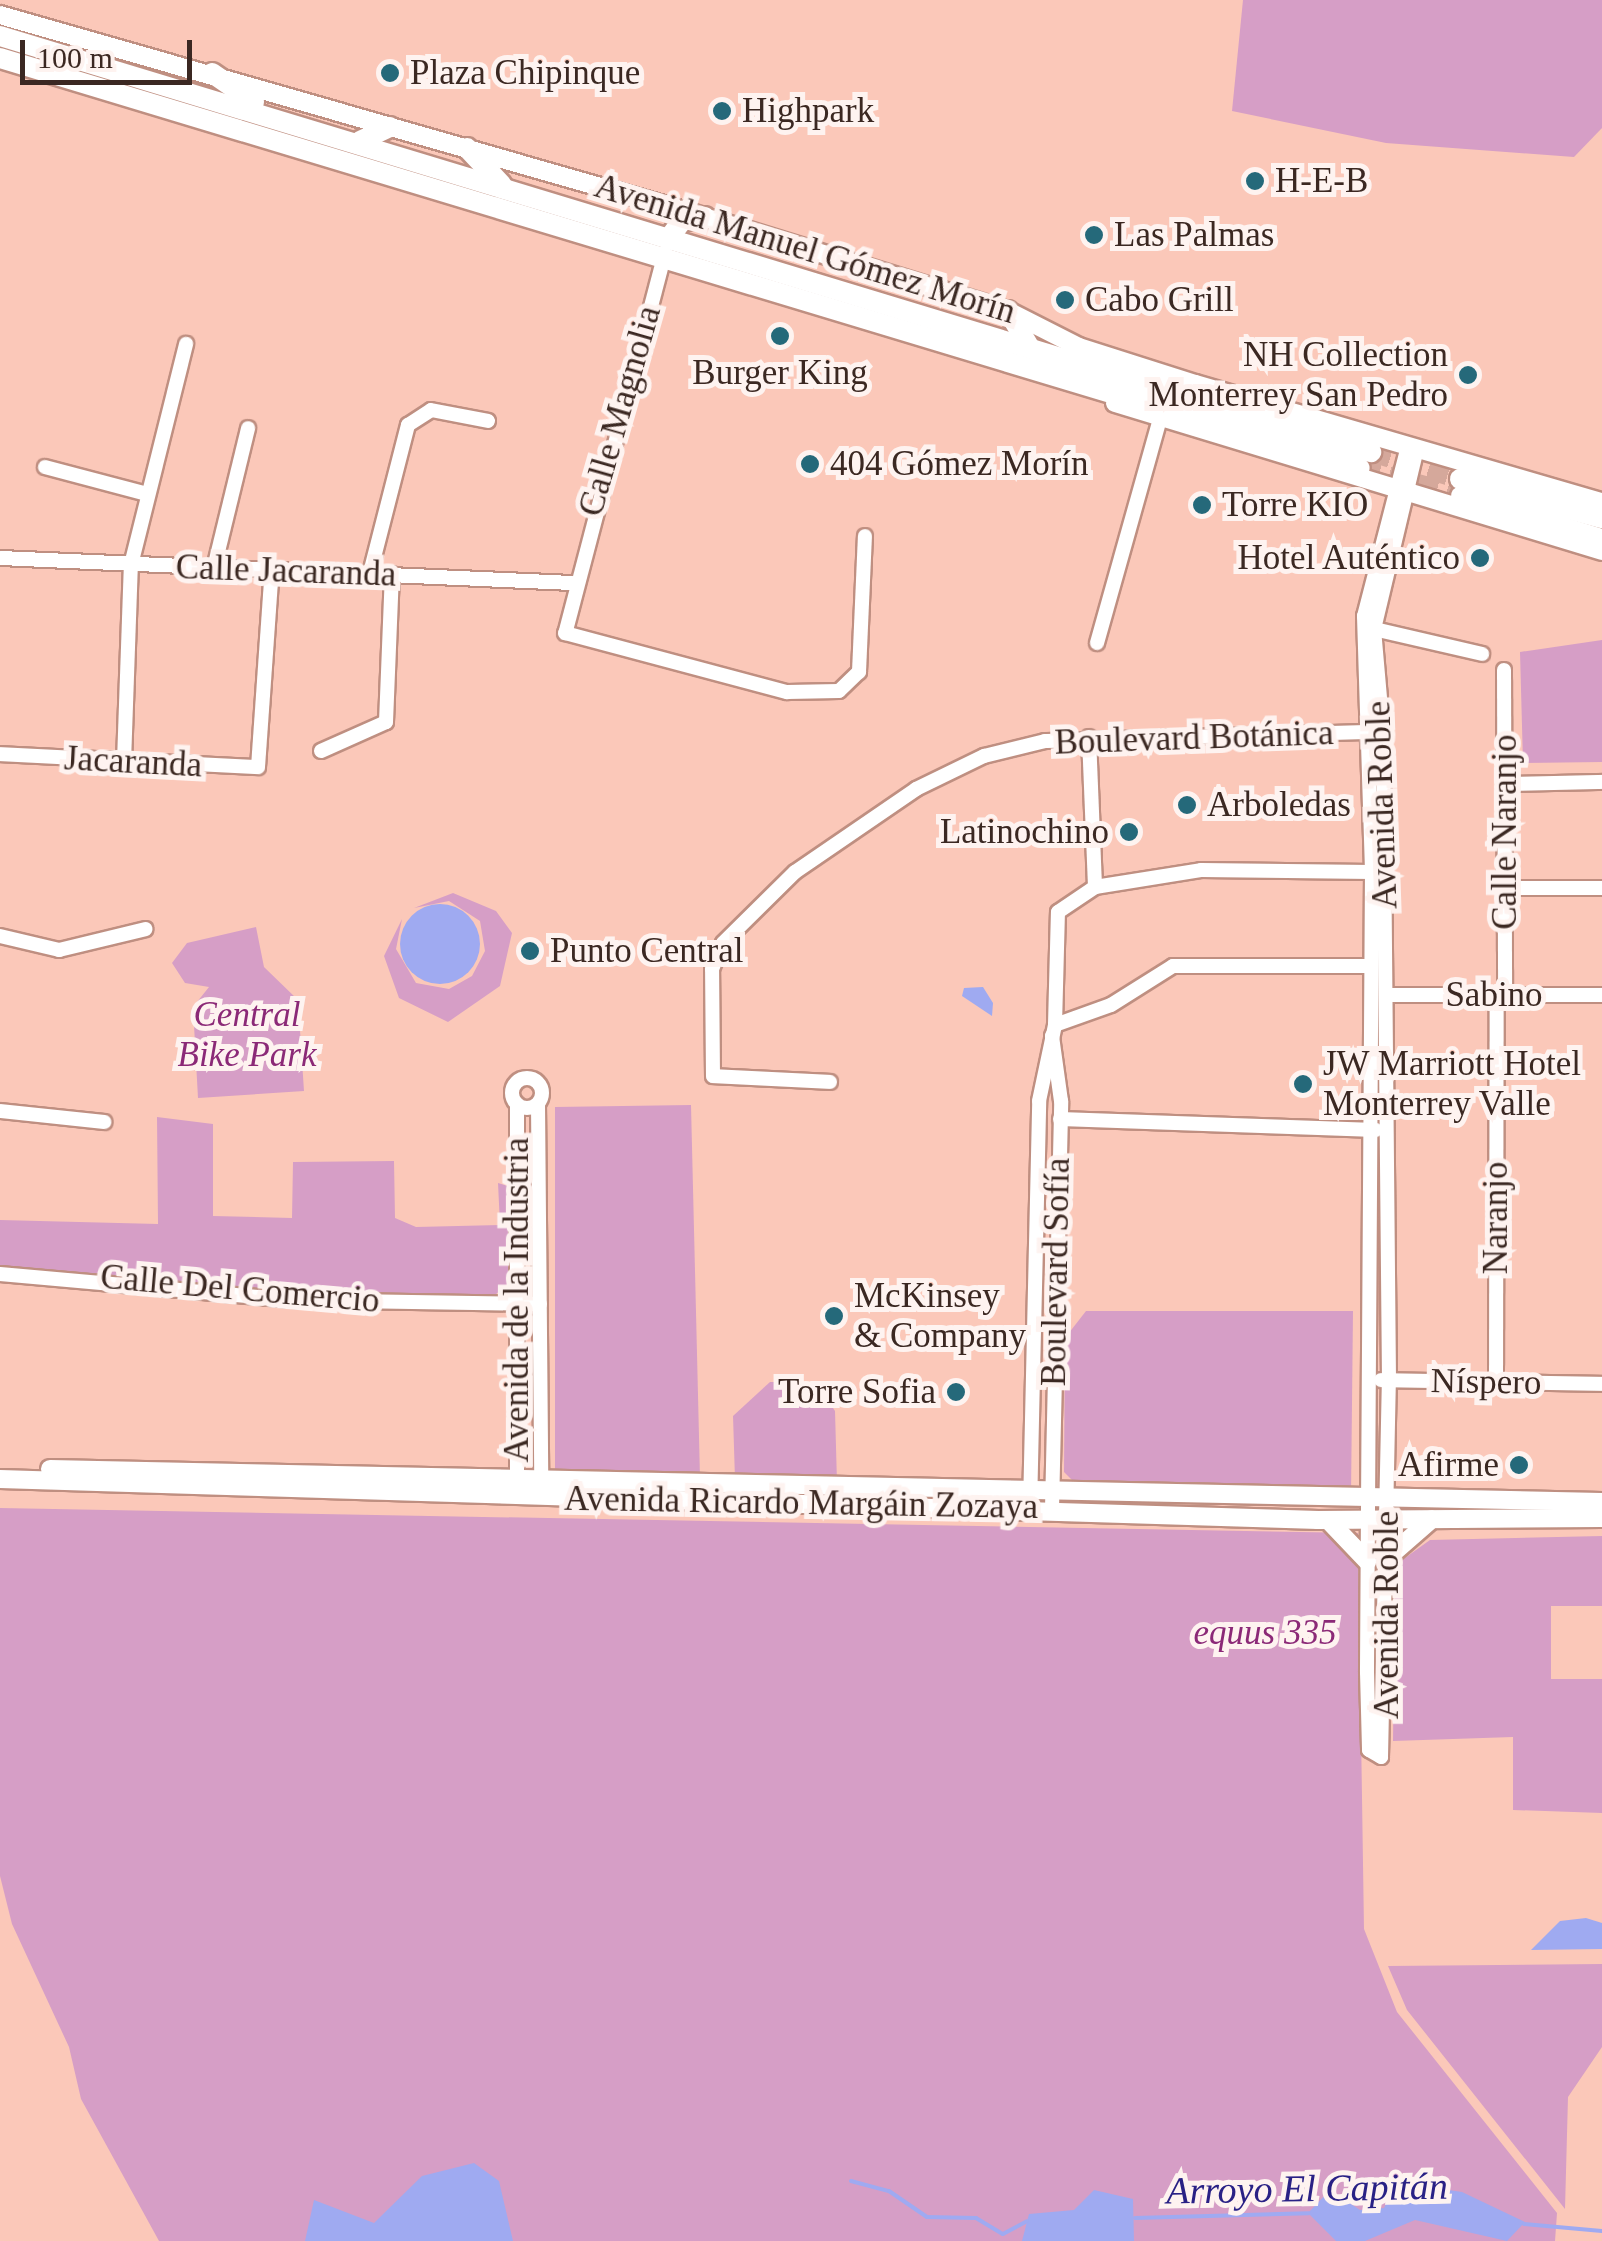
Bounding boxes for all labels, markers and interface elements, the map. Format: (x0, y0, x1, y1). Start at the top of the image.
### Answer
scale bar (25, 20, 198, 82)
text: 100 m (37, 41, 113, 74)
place label: Plaza Chipinque (410, 52, 640, 94)
marker: Plaza Chipinque (379, 62, 401, 84)
place label: Highpark (742, 90, 874, 132)
marker: Highpark (711, 100, 733, 122)
place label: H-E-B (1275, 160, 1368, 202)
street label: Avenida Manuel Gómez Morín (590, 165, 1020, 333)
marker: H-E-B (1244, 170, 1266, 192)
place label: Las Palmas (1114, 214, 1274, 256)
marker: Las Palmas (1083, 224, 1105, 246)
place label: Cabo Grill (1085, 279, 1234, 321)
marker: Cabo Grill (1054, 289, 1076, 311)
street label: Calle Magnolia (570, 301, 670, 521)
marker: Burger King (769, 325, 791, 347)
place label: NH Collection Monterrey San Pedro (1149, 334, 1448, 416)
place label: Burger King (692, 352, 868, 394)
marker: NH Collection Monterrey San Pedro (1457, 364, 1479, 386)
place label: 404 Gómez Morín (830, 443, 1089, 485)
marker: 404 Gómez Morín (799, 453, 821, 475)
place label: Torre KIO (1222, 484, 1368, 526)
marker: Torre KIO (1191, 494, 1213, 516)
place label: Hotel Auténtico (1235, 537, 1460, 579)
street label: Calle Jacaranda (175, 546, 397, 596)
marker: Hotel Auténtico (1469, 547, 1491, 569)
street label: Avenida Roble (1357, 700, 1407, 910)
street label: Boulevard Botánica (1054, 712, 1334, 764)
street label: Calle Naranjo (1484, 734, 1526, 930)
street label: Jacaranda (63, 737, 203, 787)
place label: Arboledas (1207, 784, 1351, 826)
marker: Arboledas (1176, 794, 1198, 816)
place label: Latinochino (940, 811, 1109, 853)
marker: Latinochino (1118, 821, 1140, 843)
place label: Punto Central (550, 930, 743, 972)
marker: Punto Central (519, 940, 541, 962)
street label: Sabino (1445, 974, 1543, 1016)
park label: Central Bike Park (178, 994, 316, 1076)
place label: JW Marriott Hotel Monterrey Valle (1323, 1043, 1582, 1125)
marker: JW Marriott Hotel Monterrey Valle (1292, 1073, 1314, 1095)
street label: Avenida de la Industria (496, 1138, 538, 1462)
street label: Boulevard Sofía (1033, 1157, 1079, 1387)
street label: Naranjo (1475, 1162, 1517, 1274)
street label: Calle Del Comercio (99, 1256, 381, 1322)
place label: McKinsey & Company (854, 1275, 1026, 1357)
marker: McKinsey & Company (823, 1305, 845, 1327)
street label: Níspero (1430, 1360, 1542, 1404)
place label: Torre Sofia (778, 1371, 936, 1413)
marker: Torre Sofia (945, 1381, 967, 1403)
place label: Afirme (1398, 1444, 1499, 1486)
marker: Afirme (1508, 1454, 1530, 1476)
street label: Avenida Ricardo Margáin Zozaya (564, 1478, 1038, 1528)
street label: Avenida Roble (1366, 1511, 1408, 1719)
park label: equus 335 (1194, 1612, 1336, 1654)
water label: Arroyo El Capitán (1166, 2164, 1448, 2214)

